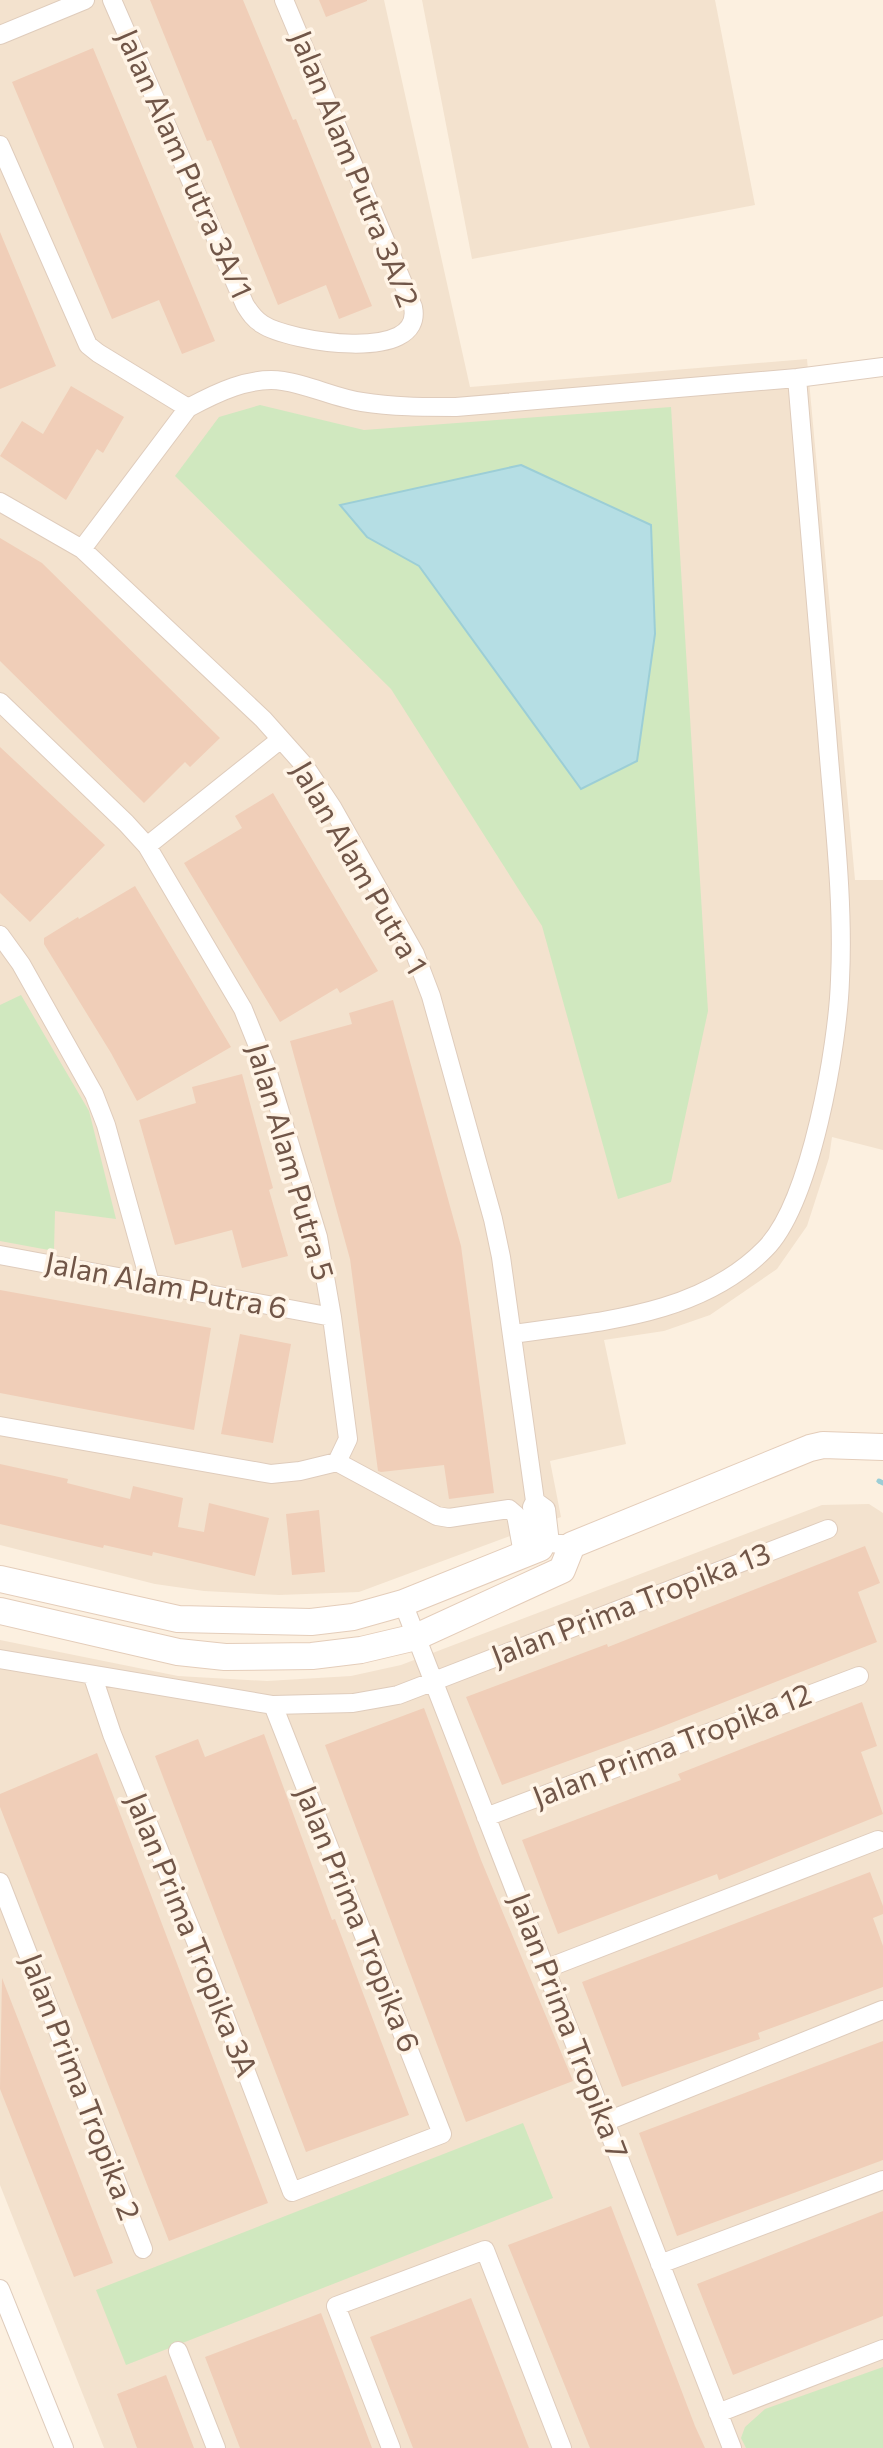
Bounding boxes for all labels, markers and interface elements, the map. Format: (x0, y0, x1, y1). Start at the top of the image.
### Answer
street label: Jalan Alam Putra 3A/1 (110, 23, 262, 303)
street label: Jalan Alam Putra 3A/2 (284, 25, 429, 312)
street label: Jalan Alam Putra 1 (285, 753, 437, 980)
street label: Jalan Alam Putra 5 (241, 1039, 344, 1284)
street label: Jalan Alam Putra 6 (42, 1242, 291, 1325)
street label: Jalan Prima Tropika 13 (485, 1532, 775, 1673)
street label: Jalan Prima Tropika 12 (527, 1673, 816, 1814)
street label: Jalan Prima Tropika 6 (289, 1779, 430, 2057)
street label: Jalan Prima Tropika 3A (119, 1787, 267, 2082)
street label: Jalan Prima Tropika 7 (503, 1887, 638, 2163)
street label: Jalan Prima Tropika 2 (14, 1948, 150, 2225)

